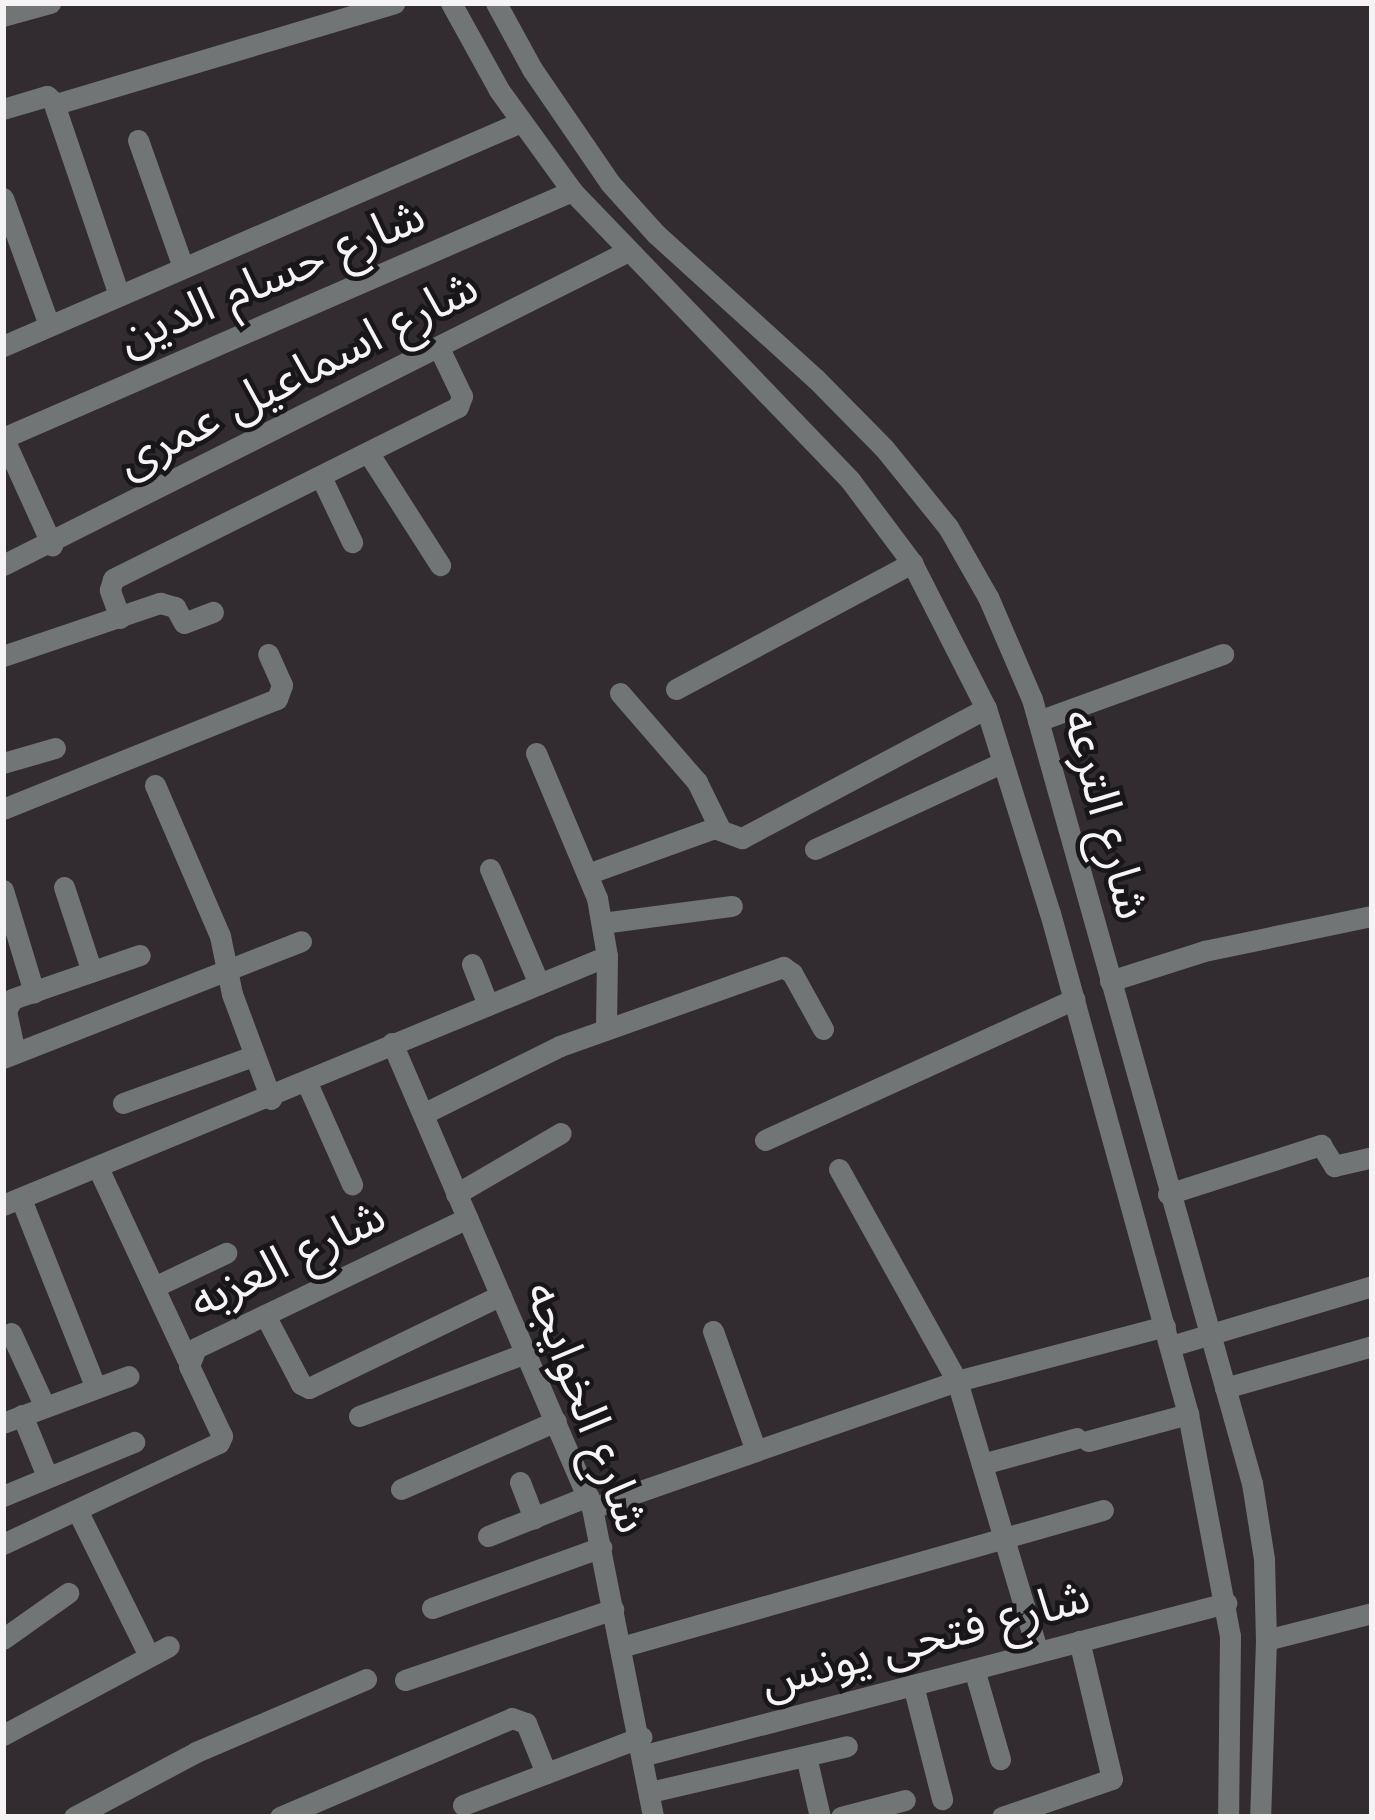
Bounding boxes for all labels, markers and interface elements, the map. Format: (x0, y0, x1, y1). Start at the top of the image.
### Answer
street label: شارع حسام الدين (109, 186, 433, 366)
street label: شارع اسماعيل عمرى (107, 257, 487, 489)
street label: شارع الترعه (1051, 703, 1163, 925)
street label: شارع العزبه (180, 1186, 394, 1330)
street label: شارع الخوايجه (514, 1273, 662, 1541)
street label: شارع فتحى يونس (754, 1566, 1096, 1710)

